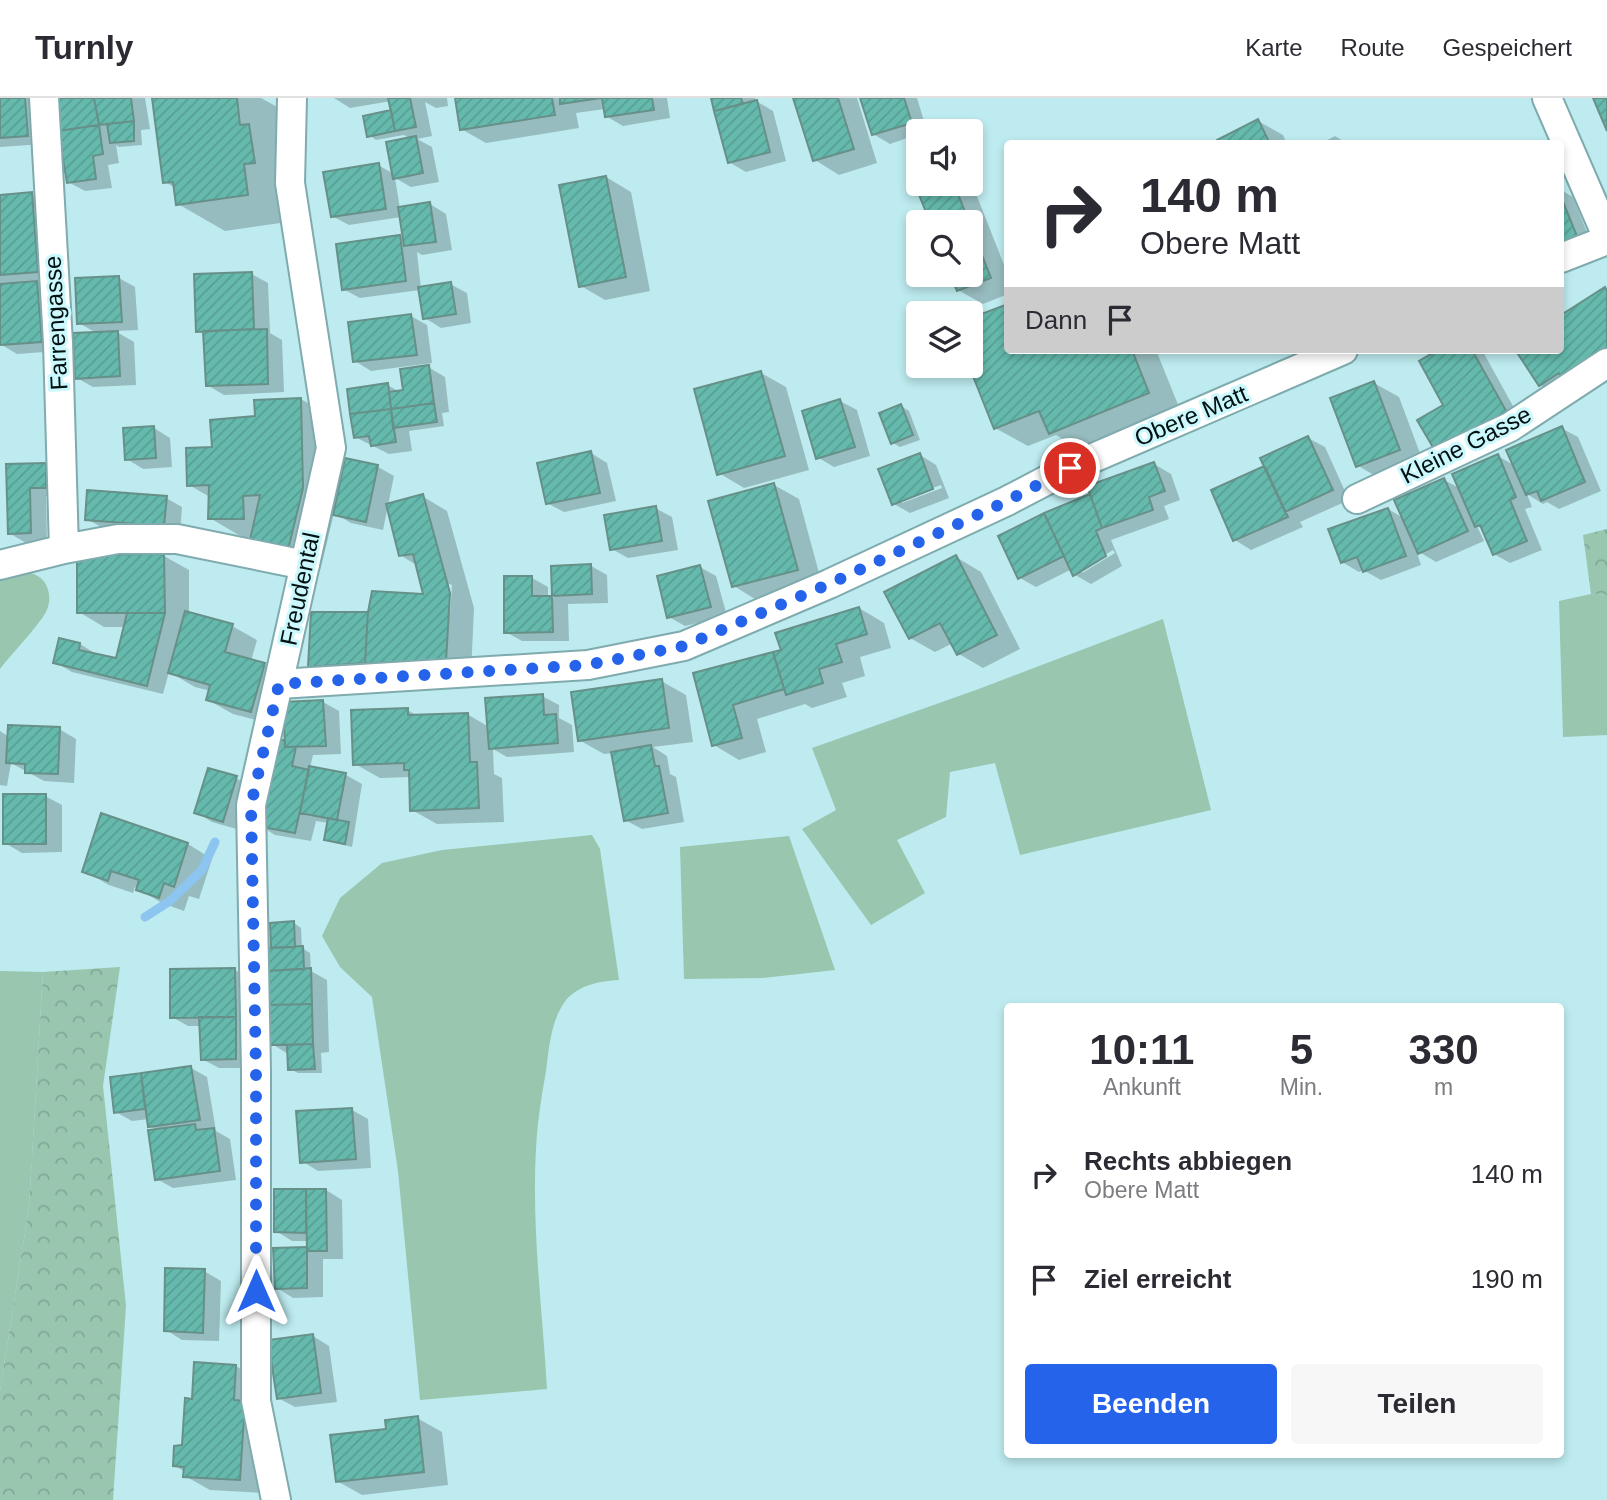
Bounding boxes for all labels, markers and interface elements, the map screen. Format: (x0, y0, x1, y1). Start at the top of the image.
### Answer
text: Turnly (35, 29, 133, 66)
text: Karte (1245, 34, 1303, 61)
text: Route (1341, 34, 1405, 61)
text: Gespeichert (1443, 34, 1572, 61)
map controls (906, 119, 983, 378)
button: sound (906, 119, 983, 196)
icon: right (1025, 168, 1116, 259)
text: 140 m (1140, 168, 1279, 222)
button: search (906, 210, 983, 287)
text: Obere Matt (1140, 225, 1300, 261)
street label: Farrengasse (38, 255, 73, 391)
button: layers (906, 301, 983, 378)
icon: arrive (1101, 301, 1139, 339)
text: Dann (1025, 305, 1087, 335)
street label: Obere Matt (1130, 380, 1252, 451)
street label: Kleine Gasse (1396, 400, 1535, 489)
pin (1040, 438, 1100, 498)
icon: arrive (1051, 449, 1089, 487)
street label: Freudental (274, 530, 325, 648)
text: 10:11 (1089, 1026, 1194, 1073)
text: 5 (1290, 1026, 1313, 1073)
text: 330 (1409, 1026, 1479, 1073)
text: Ankunft (1103, 1074, 1181, 1100)
text: Min. (1280, 1074, 1323, 1100)
text: m (1434, 1074, 1453, 1100)
text: Rechts abbiegen (1084, 1146, 1292, 1176)
icon: right (1025, 1156, 1063, 1194)
text: 140 m (1471, 1159, 1543, 1189)
text: Obere Matt (1084, 1177, 1199, 1203)
position arrow (219, 1254, 293, 1328)
icon: arrive (1025, 1261, 1063, 1299)
text: Ziel erreicht (1084, 1264, 1231, 1294)
text: 190 m (1471, 1264, 1543, 1294)
button: Beenden (1025, 1364, 1277, 1444)
button: Teilen (1291, 1364, 1543, 1444)

